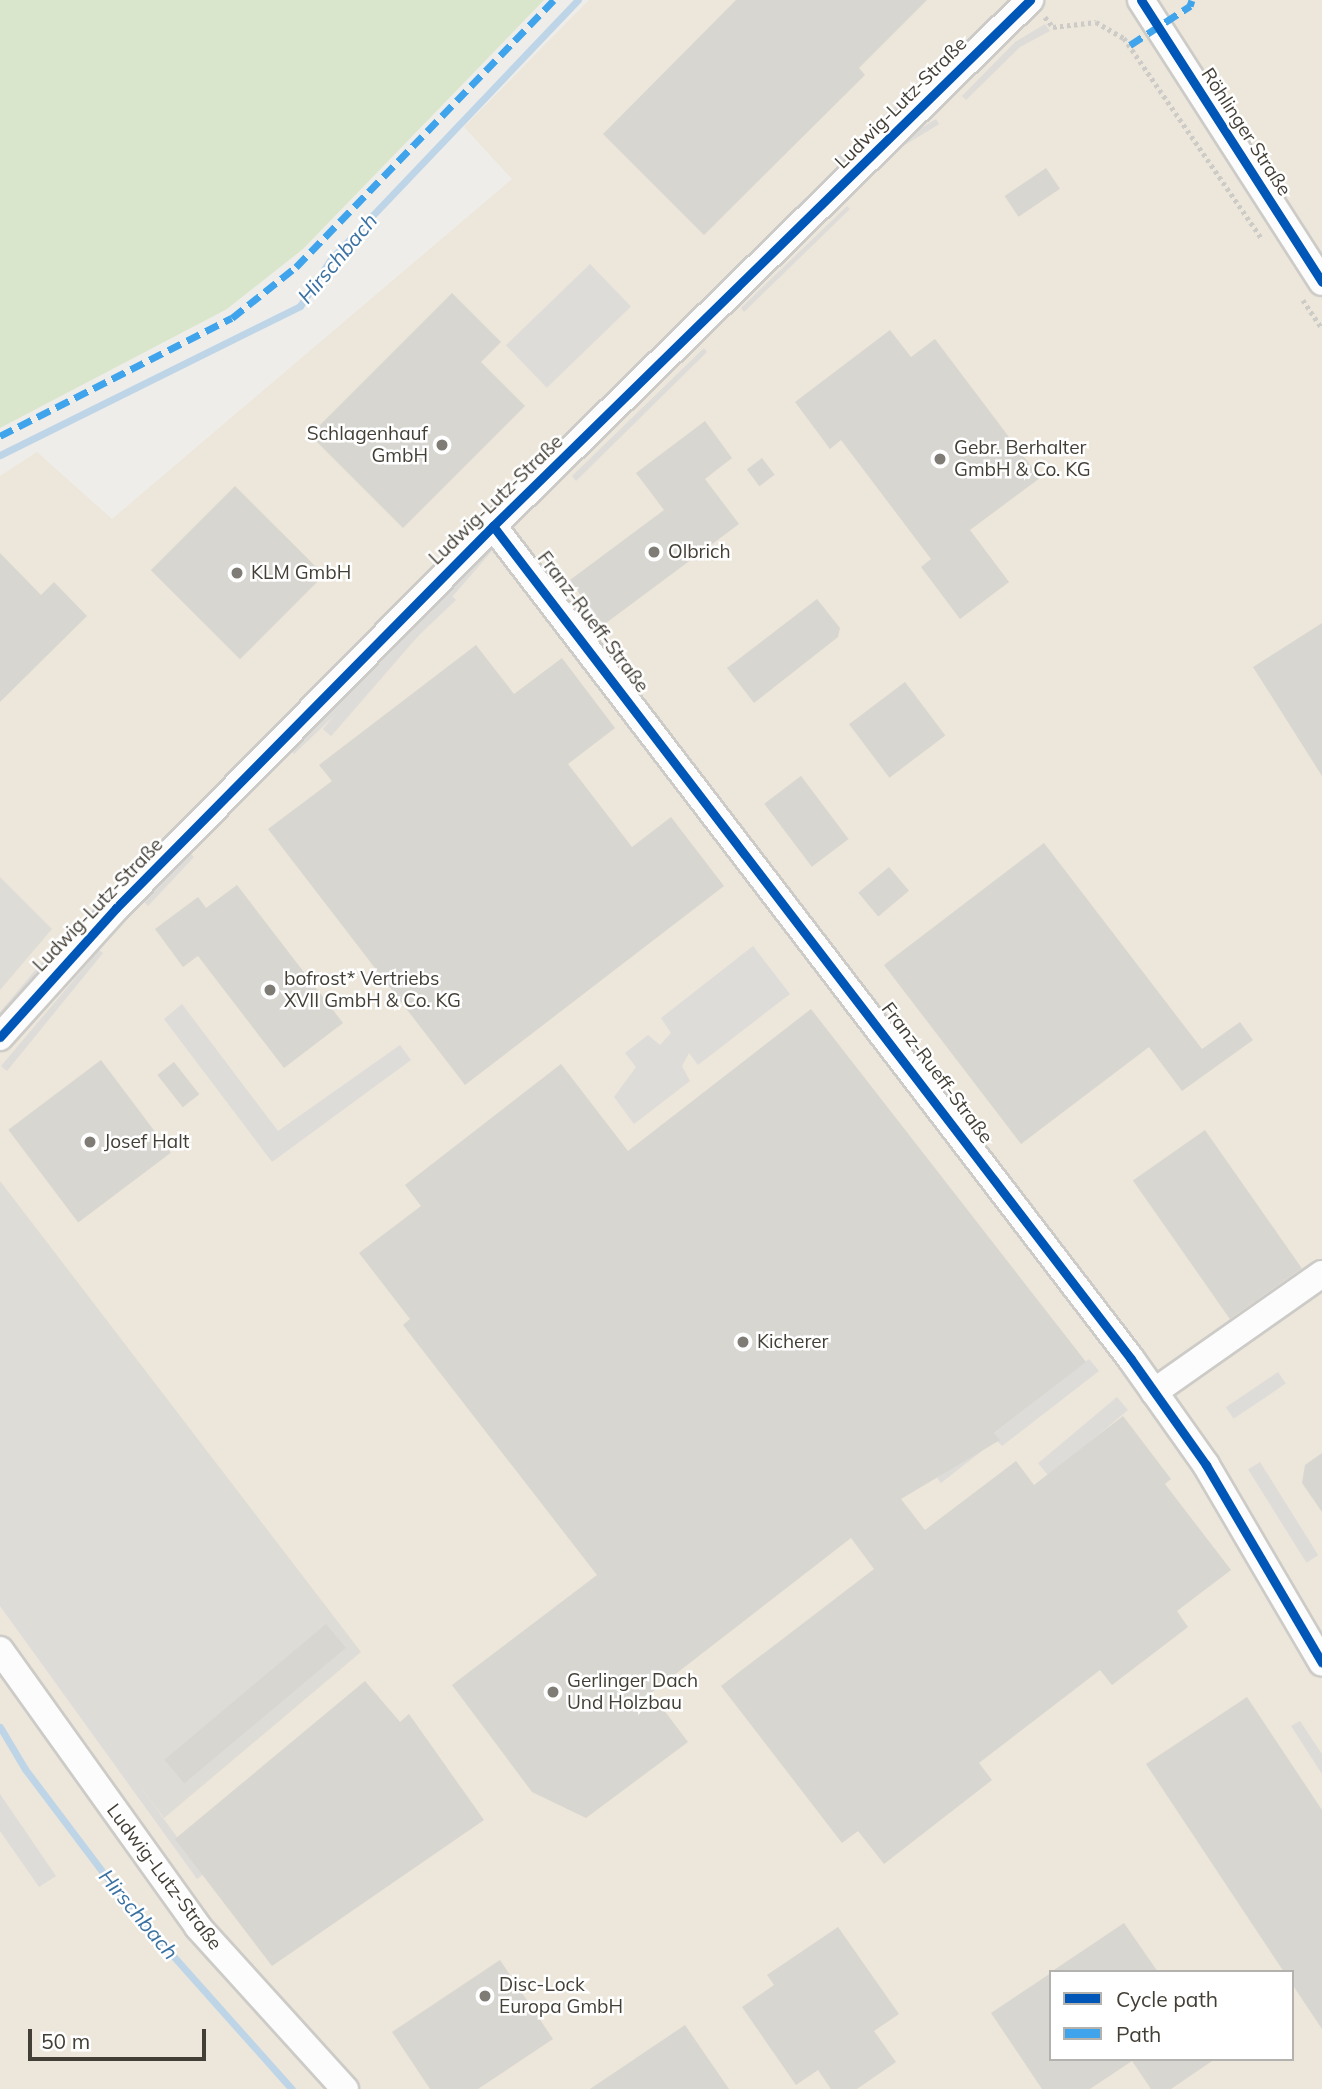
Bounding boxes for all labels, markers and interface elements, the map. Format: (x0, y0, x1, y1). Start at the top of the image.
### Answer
street label: Ludwig-Lutz-Straße (830, 32, 972, 174)
street label: Röhlinger Straße (1196, 64, 1296, 200)
water label: Hirschbach (292, 208, 382, 308)
place label: Schlagenhauf GmbH (307, 423, 428, 467)
street label: Ludwig-Lutz-Straße (424, 430, 568, 570)
marker: Schlagenhauf GmbH (434, 437, 450, 453)
place label: Gebr. Berhalter GmbH & Co. KG (954, 437, 1091, 481)
marker: Gebr. Berhalter GmbH & Co. KG (932, 451, 948, 467)
place label: Olbrich (668, 541, 731, 563)
marker: Olbrich (646, 544, 662, 560)
street label: Franz-Rueff-Straße (533, 547, 653, 697)
place label: KLM GmbH (251, 562, 351, 584)
marker: KLM GmbH (229, 565, 245, 581)
street label: Ludwig-Lutz-Straße (28, 833, 168, 977)
place label: bofrost* Vertriebs XVII GmbH & Co. KG (284, 968, 461, 1012)
marker: bofrost* Vertriebs XVII GmbH & Co. KG (262, 982, 278, 998)
street label: Franz-Rueff-Straße (877, 998, 997, 1148)
place label: Josef Halt (104, 1131, 189, 1153)
marker: Josef Halt (82, 1134, 98, 1150)
place label: Kicherer (757, 1331, 828, 1353)
marker: Kicherer (735, 1334, 751, 1350)
place label: Gerlinger Dach Und Holzbau (567, 1670, 698, 1714)
marker: Gerlinger Dach Und Holzbau (545, 1684, 561, 1700)
street label: Ludwig-Lutz-Straße (102, 1800, 226, 1954)
water label: Hirschbach (94, 1864, 184, 1964)
legend (1049, 1970, 1294, 2061)
place label: Disc-Lock Europa GmbH (499, 1974, 623, 2018)
text: Cycle path (1116, 1986, 1218, 2012)
marker: Disc-Lock Europa GmbH (477, 1988, 493, 2004)
scale bar (32, 2016, 210, 2060)
text: Path (1116, 2021, 1161, 2047)
text: 50 m (41, 2028, 90, 2054)

